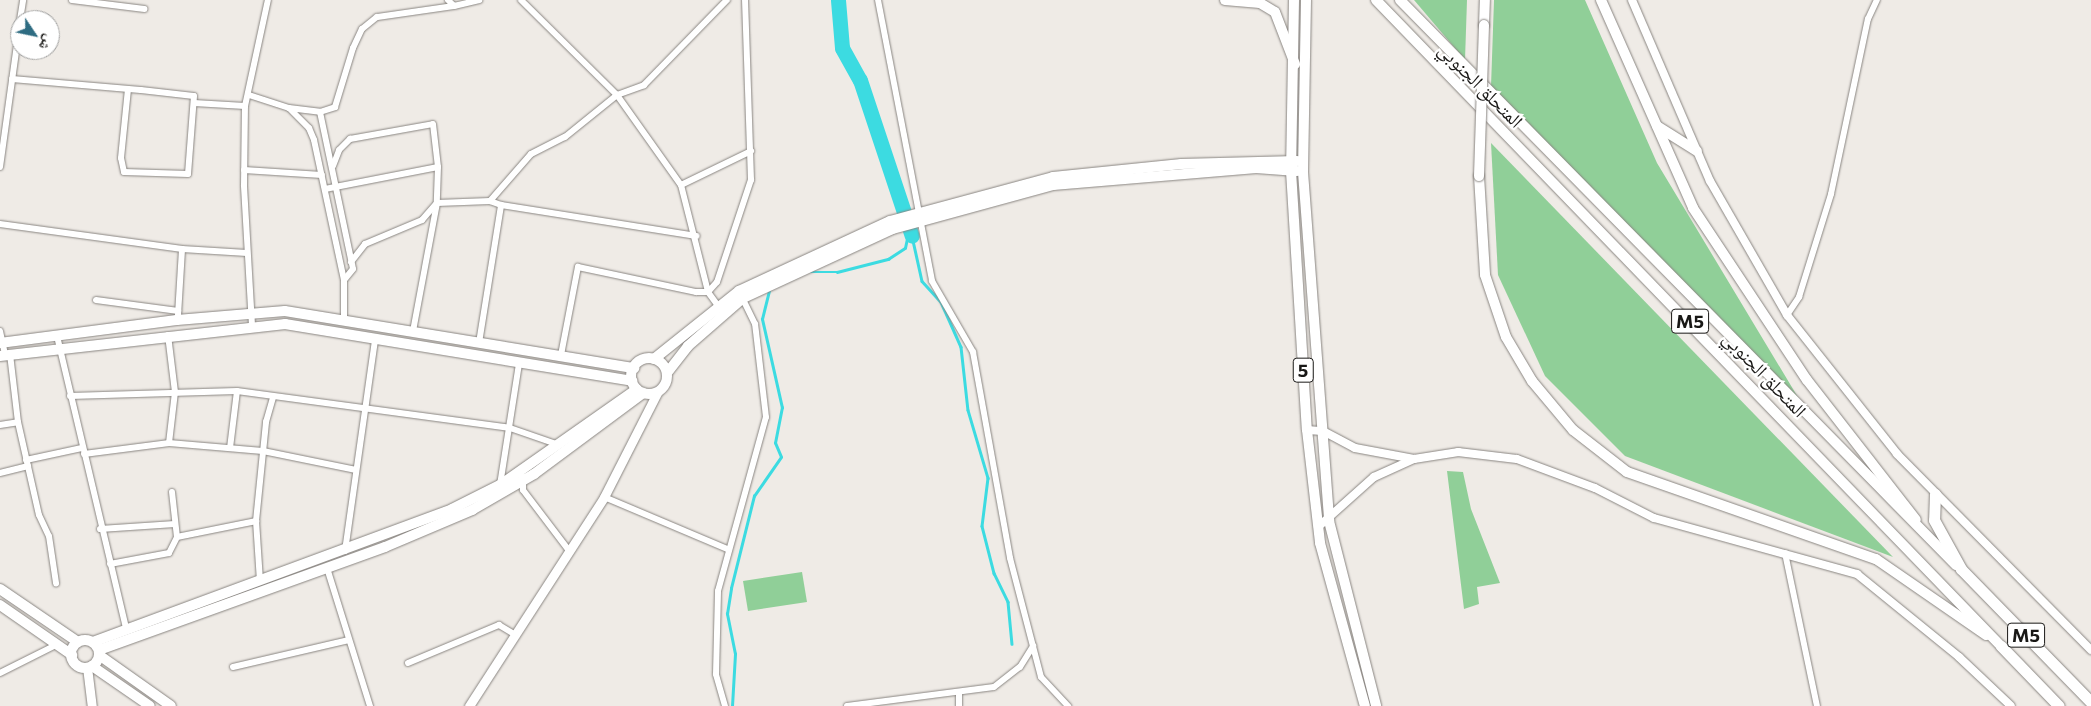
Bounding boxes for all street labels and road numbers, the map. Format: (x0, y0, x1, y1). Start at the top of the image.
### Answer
street label: المتحلق الجنوبي (1434, 38, 1528, 132)
road number: M5 (1670, 306, 1710, 336)
street label: المتحلق الجنوبي (1718, 326, 1812, 422)
road number: 5 (1292, 354, 1314, 386)
road number: M5 (2006, 620, 2046, 650)

